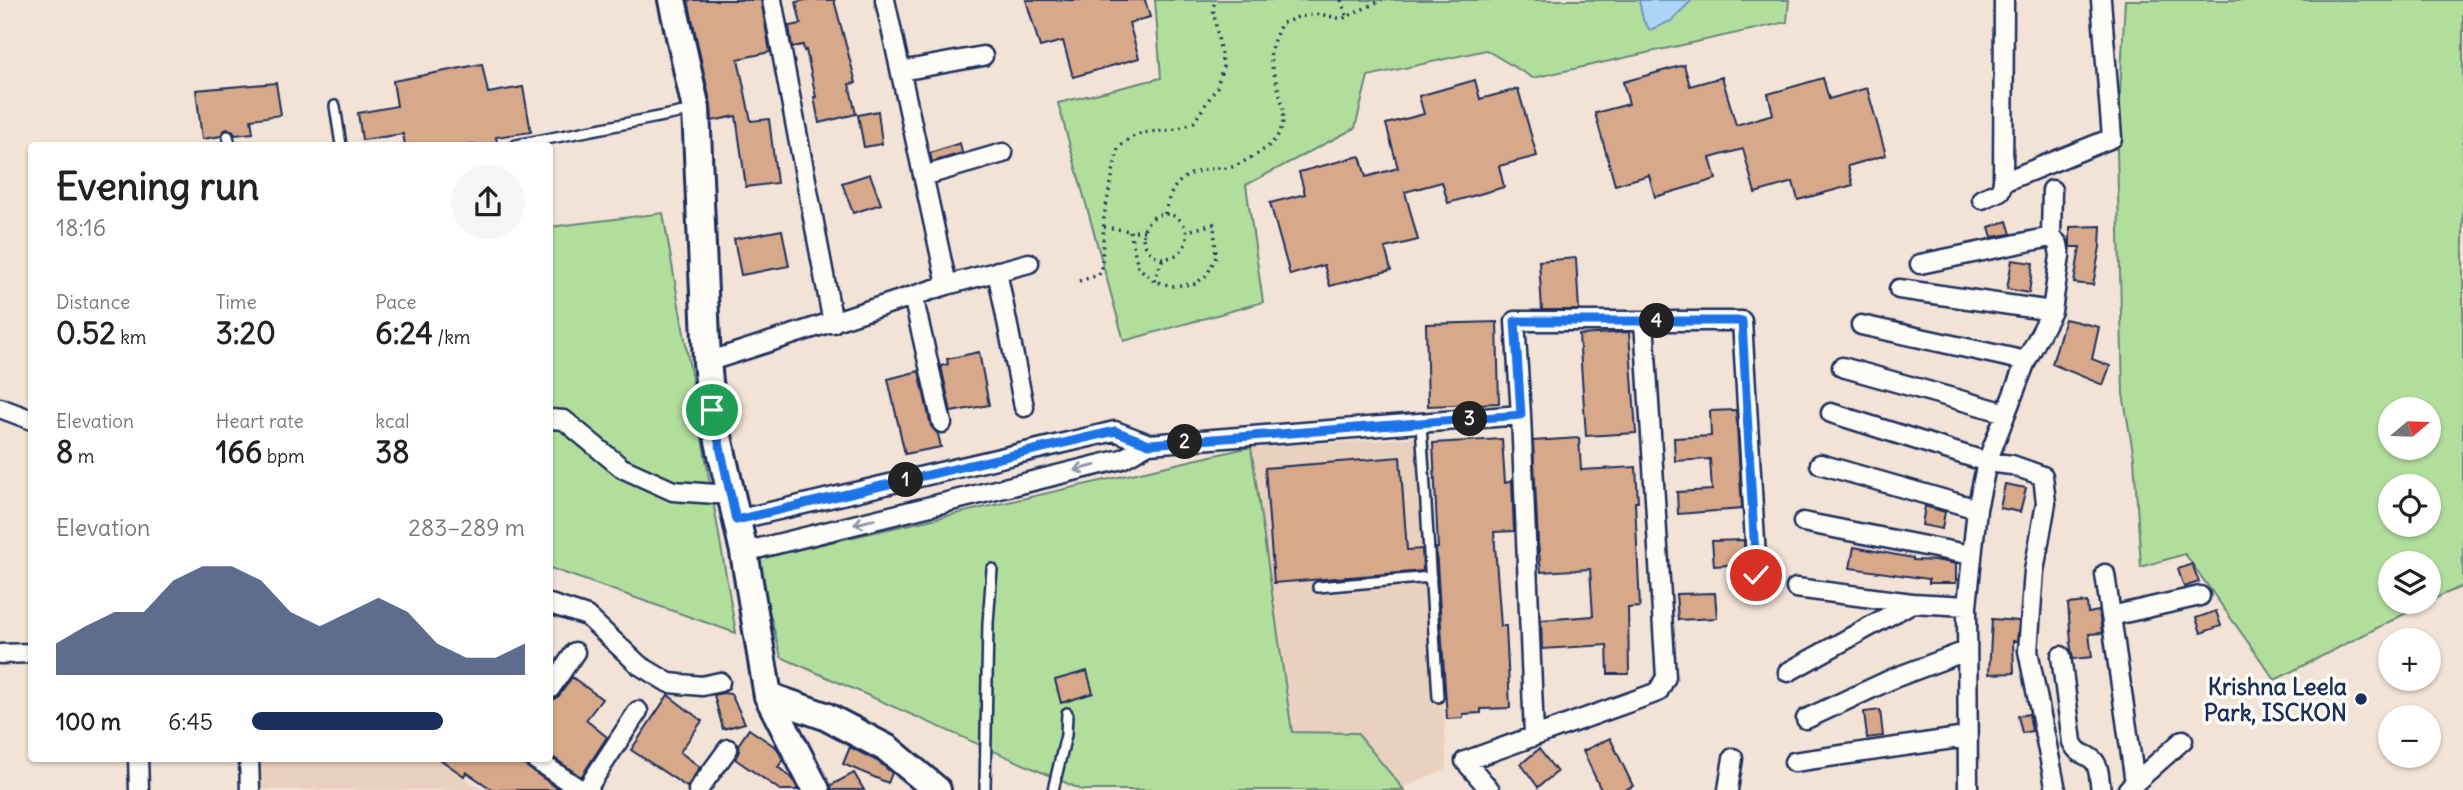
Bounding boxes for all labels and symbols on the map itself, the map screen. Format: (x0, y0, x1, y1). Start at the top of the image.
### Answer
pin: 4 (1640, 304, 1674, 338)
pin (682, 380, 742, 440)
north arrow (2378, 397, 2441, 460)
pin: 3 (1452, 402, 1488, 436)
pin: 2 (1168, 424, 1202, 460)
pin: 1 (888, 462, 923, 498)
one-way arrow (1074, 462, 1097, 475)
one-way arrow (853, 516, 876, 529)
pin (1726, 545, 1786, 605)
place label: Krishna Leela Park, ISCKON (2204, 672, 2347, 727)
marker: Krishna Leela Park, ISCKON (2353, 691, 2369, 707)

